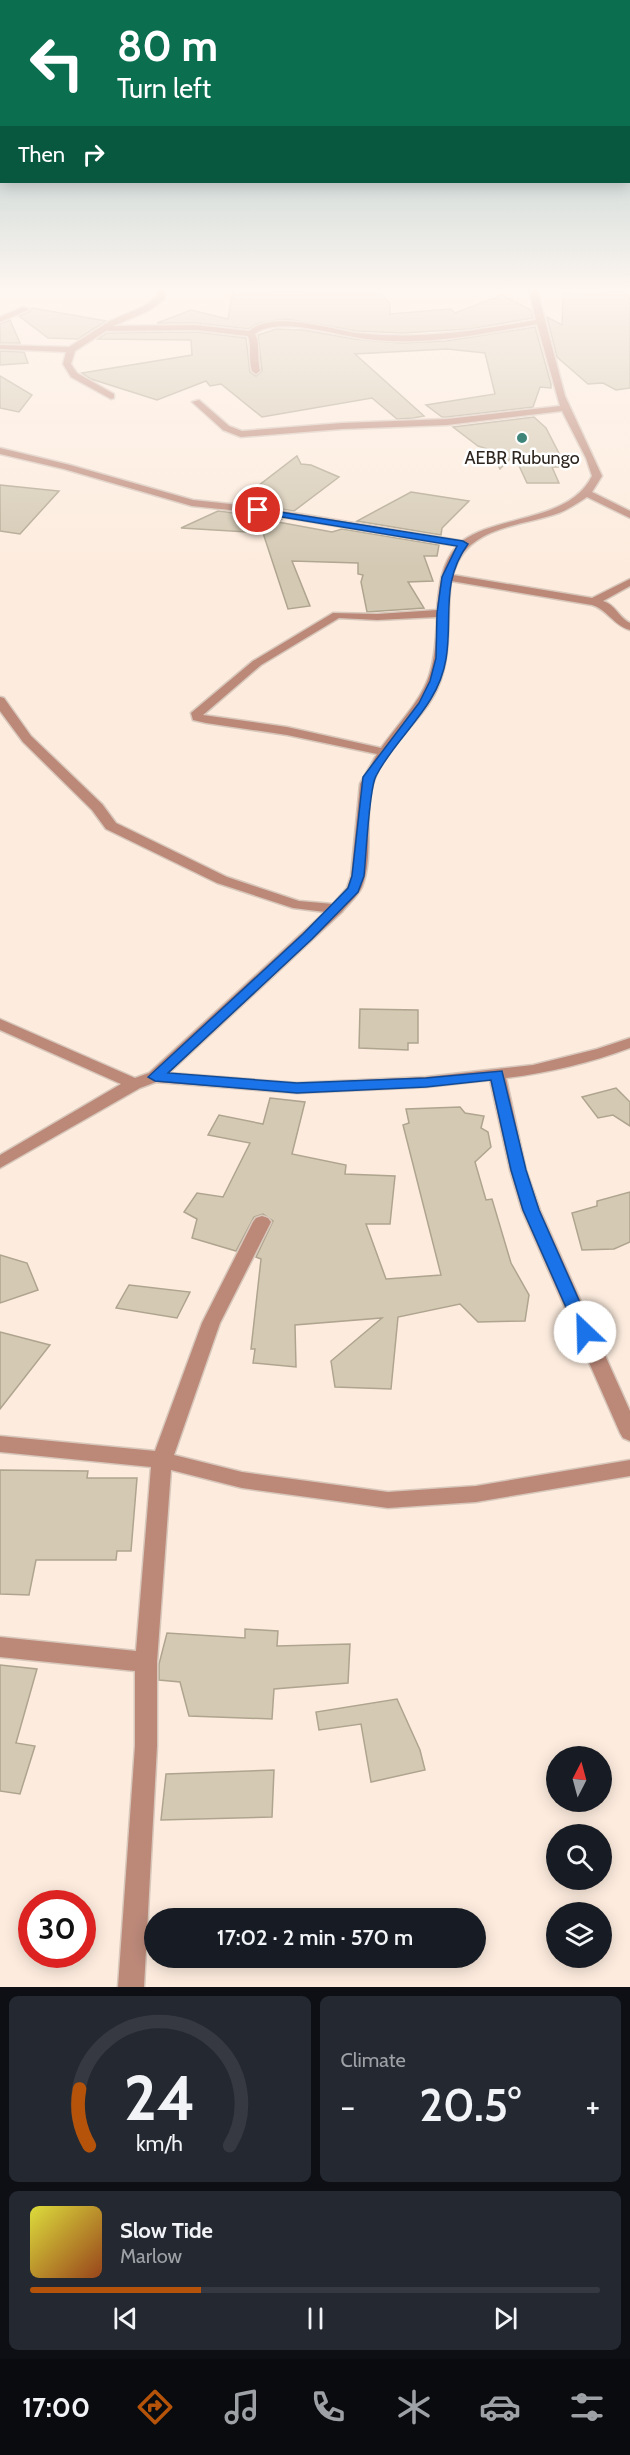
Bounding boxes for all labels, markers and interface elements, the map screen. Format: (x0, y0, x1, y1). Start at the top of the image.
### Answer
text: 80 m (117, 20, 218, 72)
icon: left (18, 24, 96, 102)
text: Turn left (117, 72, 211, 105)
icon: right (77, 138, 110, 171)
text: Then (18, 141, 65, 168)
marker: AEBR Rubungo (515, 431, 529, 445)
place label: AEBR Rubungo (464, 447, 580, 469)
pin (232, 484, 283, 535)
icon: arrive (241, 493, 274, 526)
position arrow (553, 1300, 617, 1364)
north arrow (546, 1746, 612, 1812)
map controls (546, 1746, 612, 1968)
button: search (546, 1824, 612, 1890)
speed limit sign: 30 (18, 1890, 96, 1968)
button: layers (546, 1902, 612, 1968)
text: 17:02 · 2 min · 570 m (217, 1924, 413, 1951)
text: Climate (341, 2048, 406, 2072)
text: 24 (124, 2060, 196, 2136)
text: 20.5° (419, 2078, 521, 2132)
text: − (341, 2086, 355, 2126)
text: + (585, 2086, 600, 2126)
text: km/h (136, 2130, 183, 2156)
text: Slow Tide (120, 2217, 213, 2244)
text: Marlow (120, 2244, 182, 2268)
icon: previous (109, 2302, 142, 2335)
icon: pause (299, 2302, 332, 2335)
icon: next (489, 2302, 522, 2335)
icon: directions (134, 2386, 176, 2428)
icon: music (221, 2386, 263, 2428)
icon: phone (307, 2386, 349, 2428)
icon: climate (393, 2386, 435, 2428)
icon: car (479, 2386, 521, 2428)
icon: filters (566, 2386, 608, 2428)
text: 17:00 (22, 2391, 90, 2424)

